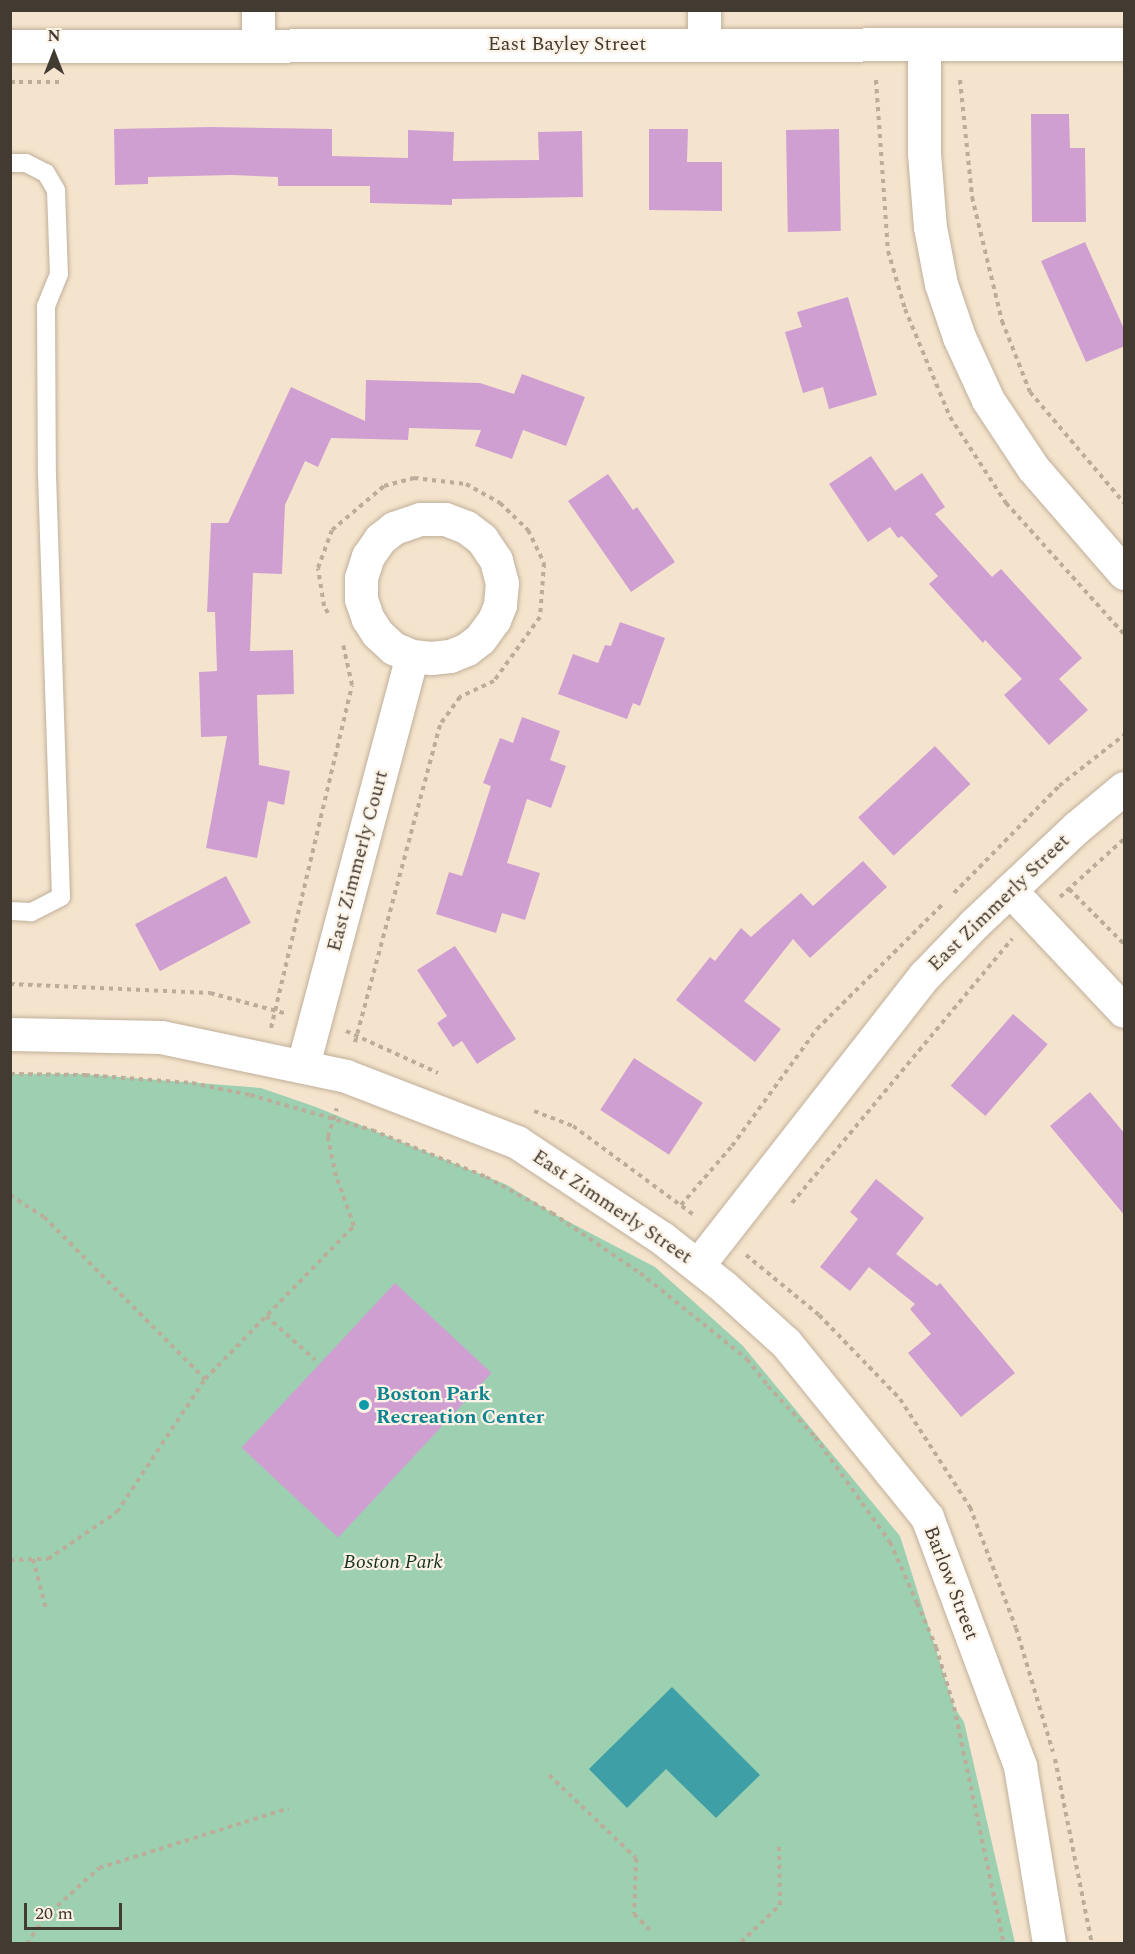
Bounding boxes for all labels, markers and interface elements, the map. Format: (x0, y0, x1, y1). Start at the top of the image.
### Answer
north arrow (24, 24, 84, 84)
text: N (47, 24, 61, 48)
street label: East Bayley Street (488, 32, 646, 56)
street label: East Zimmerly Court (322, 768, 394, 954)
street label: East Zimmerly Street (923, 829, 1075, 977)
street label: East Zimmerly Street (528, 1145, 696, 1269)
place label: Boston Park Recreation Center (376, 1382, 544, 1429)
marker: Boston Park Recreation Center (357, 1398, 371, 1412)
street label: Barlow Street (918, 1523, 984, 1643)
park label: Boston Park (343, 1550, 443, 1574)
scale bar (27, 1891, 124, 1929)
text: 20 m (35, 1900, 73, 1927)

